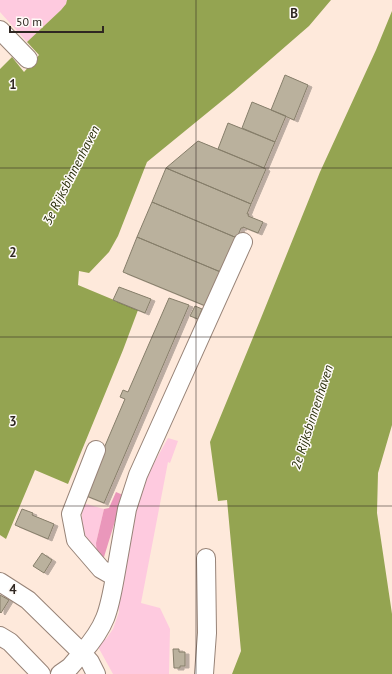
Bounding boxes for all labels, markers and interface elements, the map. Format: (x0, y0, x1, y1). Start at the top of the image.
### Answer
text: B (290, 5, 298, 22)
scale bar (10, 8, 103, 34)
text: 50 m (16, 14, 42, 29)
text: 1 (9, 76, 17, 93)
water label: 3e Rijksbinnenhaven (39, 122, 103, 227)
text: 2 (9, 244, 17, 261)
water label: 2e Rijksbinnenhaven (287, 362, 337, 472)
text: 3 (9, 413, 17, 430)
text: 4 (9, 581, 17, 598)

